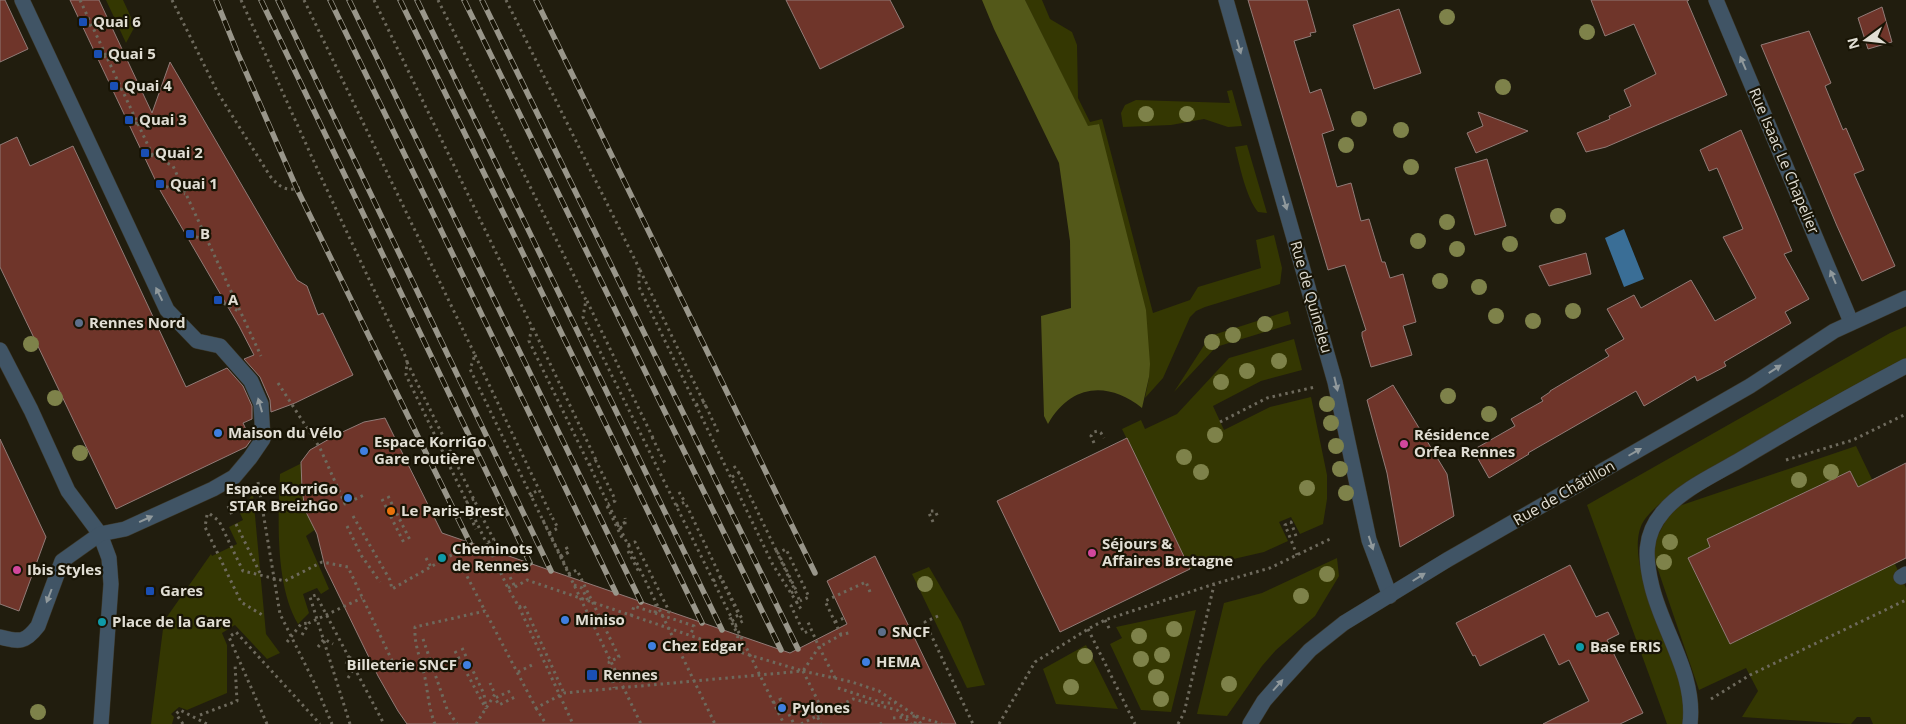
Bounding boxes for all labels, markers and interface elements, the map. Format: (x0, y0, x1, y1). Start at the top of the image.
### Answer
place label: Quai 6 (93, 11, 141, 31)
north arrow (1841, 15, 1891, 65)
marker: Quai 6 (77, 16, 89, 28)
text: N (1842, 36, 1864, 51)
one-way arrow (1236, 39, 1244, 54)
place label: Quai 5 (108, 43, 156, 63)
marker: Quai 5 (92, 48, 104, 60)
one-way arrow (1738, 56, 1746, 70)
place label: Quai 4 (124, 75, 172, 95)
marker: Quai 4 (108, 80, 120, 92)
street label: Rue Isaac Le Chapelier (1745, 85, 1825, 237)
place label: Quai 3 (139, 109, 187, 129)
marker: Quai 3 (123, 114, 135, 126)
place label: Quai 2 (155, 142, 203, 162)
marker: Quai 2 (139, 147, 151, 159)
place label: Quai 1 (170, 173, 218, 193)
marker: Quai 1 (154, 178, 166, 190)
one-way arrow (1281, 195, 1289, 210)
place label: B (200, 223, 210, 243)
marker: B (184, 228, 196, 240)
street label: Rue de Quineleu (1286, 238, 1338, 355)
one-way arrow (1828, 270, 1836, 284)
one-way arrow (155, 287, 163, 302)
place label: A (228, 289, 239, 309)
marker: A (212, 294, 224, 306)
place label: Rennes Nord (89, 312, 185, 332)
marker: Rennes Nord (73, 317, 85, 329)
one-way arrow (1769, 365, 1782, 374)
one-way arrow (1332, 377, 1340, 392)
one-way arrow (256, 397, 264, 412)
place label: Maison du Vélo (228, 422, 342, 442)
place label: Résidence Orfea Rennes (1414, 424, 1515, 461)
marker: Maison du Vélo (212, 427, 224, 439)
place label: Espace KorriGo Gare routière (374, 431, 486, 468)
marker: Résidence Orfea Rennes (1398, 438, 1410, 450)
marker: Espace KorriGo Gare routière (358, 445, 370, 457)
one-way arrow (1629, 447, 1642, 456)
street label: Rue de Châtillon (1509, 455, 1618, 529)
place label: Espace KorriGo STAR BreizhGo (226, 478, 338, 515)
marker: Espace KorriGo STAR BreizhGo (342, 492, 354, 504)
place label: Le Paris-Brest (401, 500, 505, 520)
marker: Le Paris-Brest (385, 505, 397, 517)
one-way arrow (139, 515, 153, 523)
place label: Séjours & Affaires Bretagne (1102, 533, 1233, 570)
one-way arrow (1367, 536, 1375, 551)
place label: Cheminots de Rennes (452, 538, 533, 575)
marker: Séjours & Affaires Bretagne (1086, 547, 1098, 559)
marker: Cheminots de Rennes (436, 552, 448, 564)
place label: Ibis Styles (27, 559, 102, 579)
marker: Ibis Styles (11, 564, 23, 576)
one-way arrow (1413, 573, 1426, 582)
place label: Gares (160, 580, 203, 600)
marker: Gares (144, 585, 156, 597)
one-way arrow (45, 589, 53, 604)
place label: Miniso (575, 609, 625, 629)
place label: Place de la Gare (112, 611, 231, 631)
marker: Miniso (559, 614, 571, 626)
marker: Place de la Gare (96, 616, 108, 628)
place label: SNCF (892, 621, 930, 641)
marker: SNCF (876, 626, 888, 638)
place label: Chez Edgar (662, 635, 744, 655)
place label: Base ERIS (1590, 636, 1661, 656)
marker: Chez Edgar (646, 640, 658, 652)
marker: Base ERIS (1574, 641, 1586, 653)
place label: HEMA (876, 651, 921, 671)
place label: Billeterie SNCF (347, 654, 457, 674)
marker: HEMA (860, 656, 872, 668)
marker: Billeterie SNCF (461, 659, 473, 671)
place label: Rennes (603, 664, 658, 684)
marker: Rennes (585, 668, 599, 682)
one-way arrow (1273, 678, 1284, 691)
place label: Pylones (792, 697, 850, 717)
marker: Pylones (776, 702, 788, 714)

